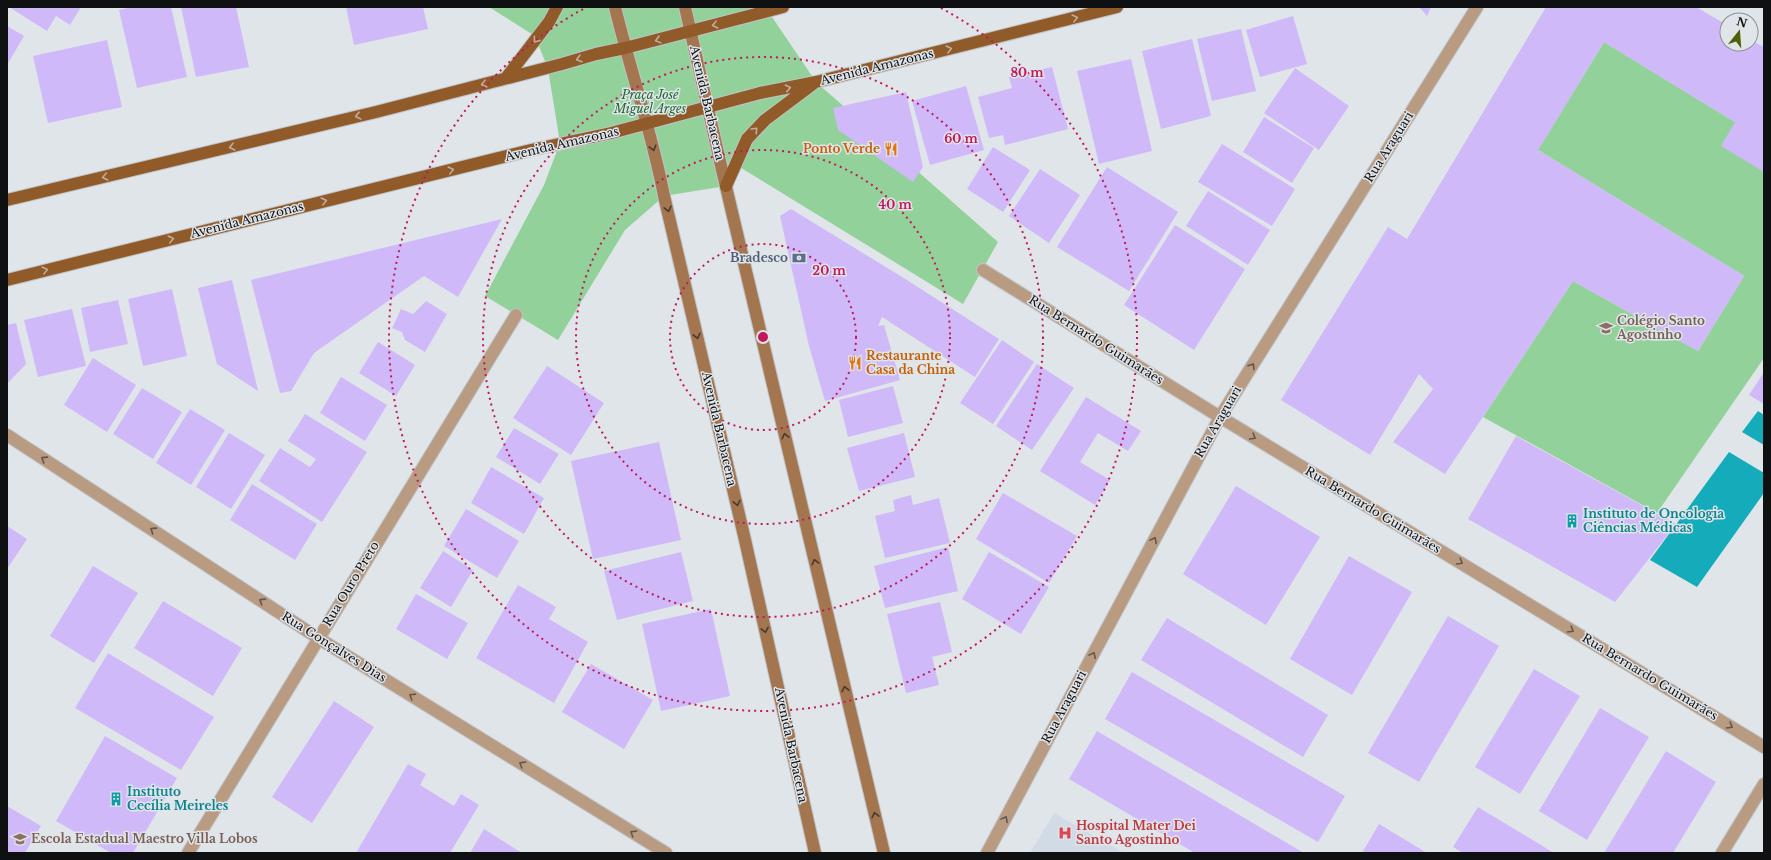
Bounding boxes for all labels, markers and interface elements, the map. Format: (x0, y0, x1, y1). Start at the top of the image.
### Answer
north arrow (1719, 12, 1759, 52)
one-way arrow (1072, 14, 1078, 22)
text: N (1735, 14, 1750, 31)
one-way arrow (712, 20, 719, 29)
one-way arrow (534, 35, 541, 42)
one-way arrow (655, 35, 661, 43)
street label: Avenida Barbacena (687, 43, 728, 162)
street label: Avenida Amazonas (818, 45, 935, 88)
one-way arrow (945, 45, 952, 54)
one-way arrow (576, 54, 583, 63)
text: 80 m (1010, 65, 1044, 80)
one-way arrow (481, 79, 488, 88)
one-way arrow (784, 84, 791, 92)
park label: Praça José Miguel Arges (613, 87, 686, 116)
street label: Rua Araguari (1361, 109, 1416, 185)
one-way arrow (355, 111, 362, 120)
street label: Avenida Amazonas (503, 123, 620, 164)
one-way arrow (751, 128, 758, 135)
text: 60 m (944, 131, 979, 146)
place label: Ponto Verde (803, 141, 880, 156)
restaurant icon: Ponto Verde (883, 141, 899, 157)
one-way arrow (228, 142, 235, 151)
one-way arrow (648, 144, 657, 151)
one-way arrow (447, 166, 454, 174)
one-way arrow (102, 172, 108, 180)
one-way arrow (321, 197, 328, 206)
text: 40 m (878, 197, 912, 212)
street label: Avenida Amazonas (188, 198, 305, 241)
one-way arrow (663, 206, 671, 213)
one-way arrow (167, 235, 174, 244)
place label: Bradesco (730, 250, 788, 265)
bank icon: Bradesco (791, 250, 807, 266)
text: 20 m (812, 263, 846, 278)
one-way arrow (41, 266, 48, 275)
street label: Rua Bernardo Guimarães (1026, 292, 1166, 387)
place label: Colégio Santo Agostinho (1616, 313, 1705, 342)
school or university icon: Colégio Santo Agostinho (1598, 320, 1614, 336)
centre of rings (756, 330, 770, 344)
one-way arrow (693, 333, 701, 339)
place label: Restaurante Casa da China (866, 348, 955, 377)
restaurant icon: Restaurante Casa da China (847, 355, 863, 371)
one-way arrow (1247, 363, 1255, 370)
street label: Avenida Barbacena (699, 369, 740, 488)
street label: Rua Araguari (1191, 383, 1244, 460)
one-way arrow (782, 432, 790, 439)
one-way arrow (1249, 432, 1256, 440)
one-way arrow (41, 456, 48, 464)
street label: Rua Bernardo Guimarães (1303, 463, 1444, 556)
one-way arrow (732, 500, 740, 507)
place label: Instituto de Oncologia Ciências Médicas (1583, 506, 1724, 535)
building icon: Instituto de Oncologia Ciências Médicas (1564, 513, 1580, 529)
one-way arrow (150, 527, 157, 535)
one-way arrow (1149, 537, 1157, 544)
street label: Rua Ouro Preto (319, 538, 382, 629)
one-way arrow (1456, 558, 1463, 565)
one-way arrow (812, 559, 820, 565)
one-way arrow (259, 599, 266, 606)
street label: Rua Gonçalves Dias (279, 608, 389, 685)
one-way arrow (1567, 625, 1574, 632)
one-way arrow (761, 627, 769, 633)
street label: Rua Bernardo Guimarães (1580, 630, 1721, 723)
one-way arrow (1088, 651, 1095, 659)
street label: Rua Araguari (1038, 668, 1089, 746)
street label: Avenida Barbacena (772, 685, 811, 804)
one-way arrow (842, 685, 850, 692)
one-way arrow (409, 694, 416, 701)
one-way arrow (1726, 721, 1733, 729)
one-way arrow (519, 762, 526, 769)
place label: Instituto Cecília Meireles (127, 784, 229, 813)
building icon: Instituto Cecília Meireles (108, 791, 124, 807)
one-way arrow (872, 812, 880, 818)
one-way arrow (1000, 815, 1008, 823)
place label: Hospital Mater Dei Santo Agostinho (1076, 818, 1196, 847)
hospital icon: Hospital Mater Dei Santo Agostinho (1057, 825, 1073, 841)
one-way arrow (630, 830, 637, 837)
school or university icon: Escola Estadual Maestro Villa Lobos (12, 831, 28, 847)
place label: Escola Estadual Maestro Villa Lobos (31, 831, 258, 846)

